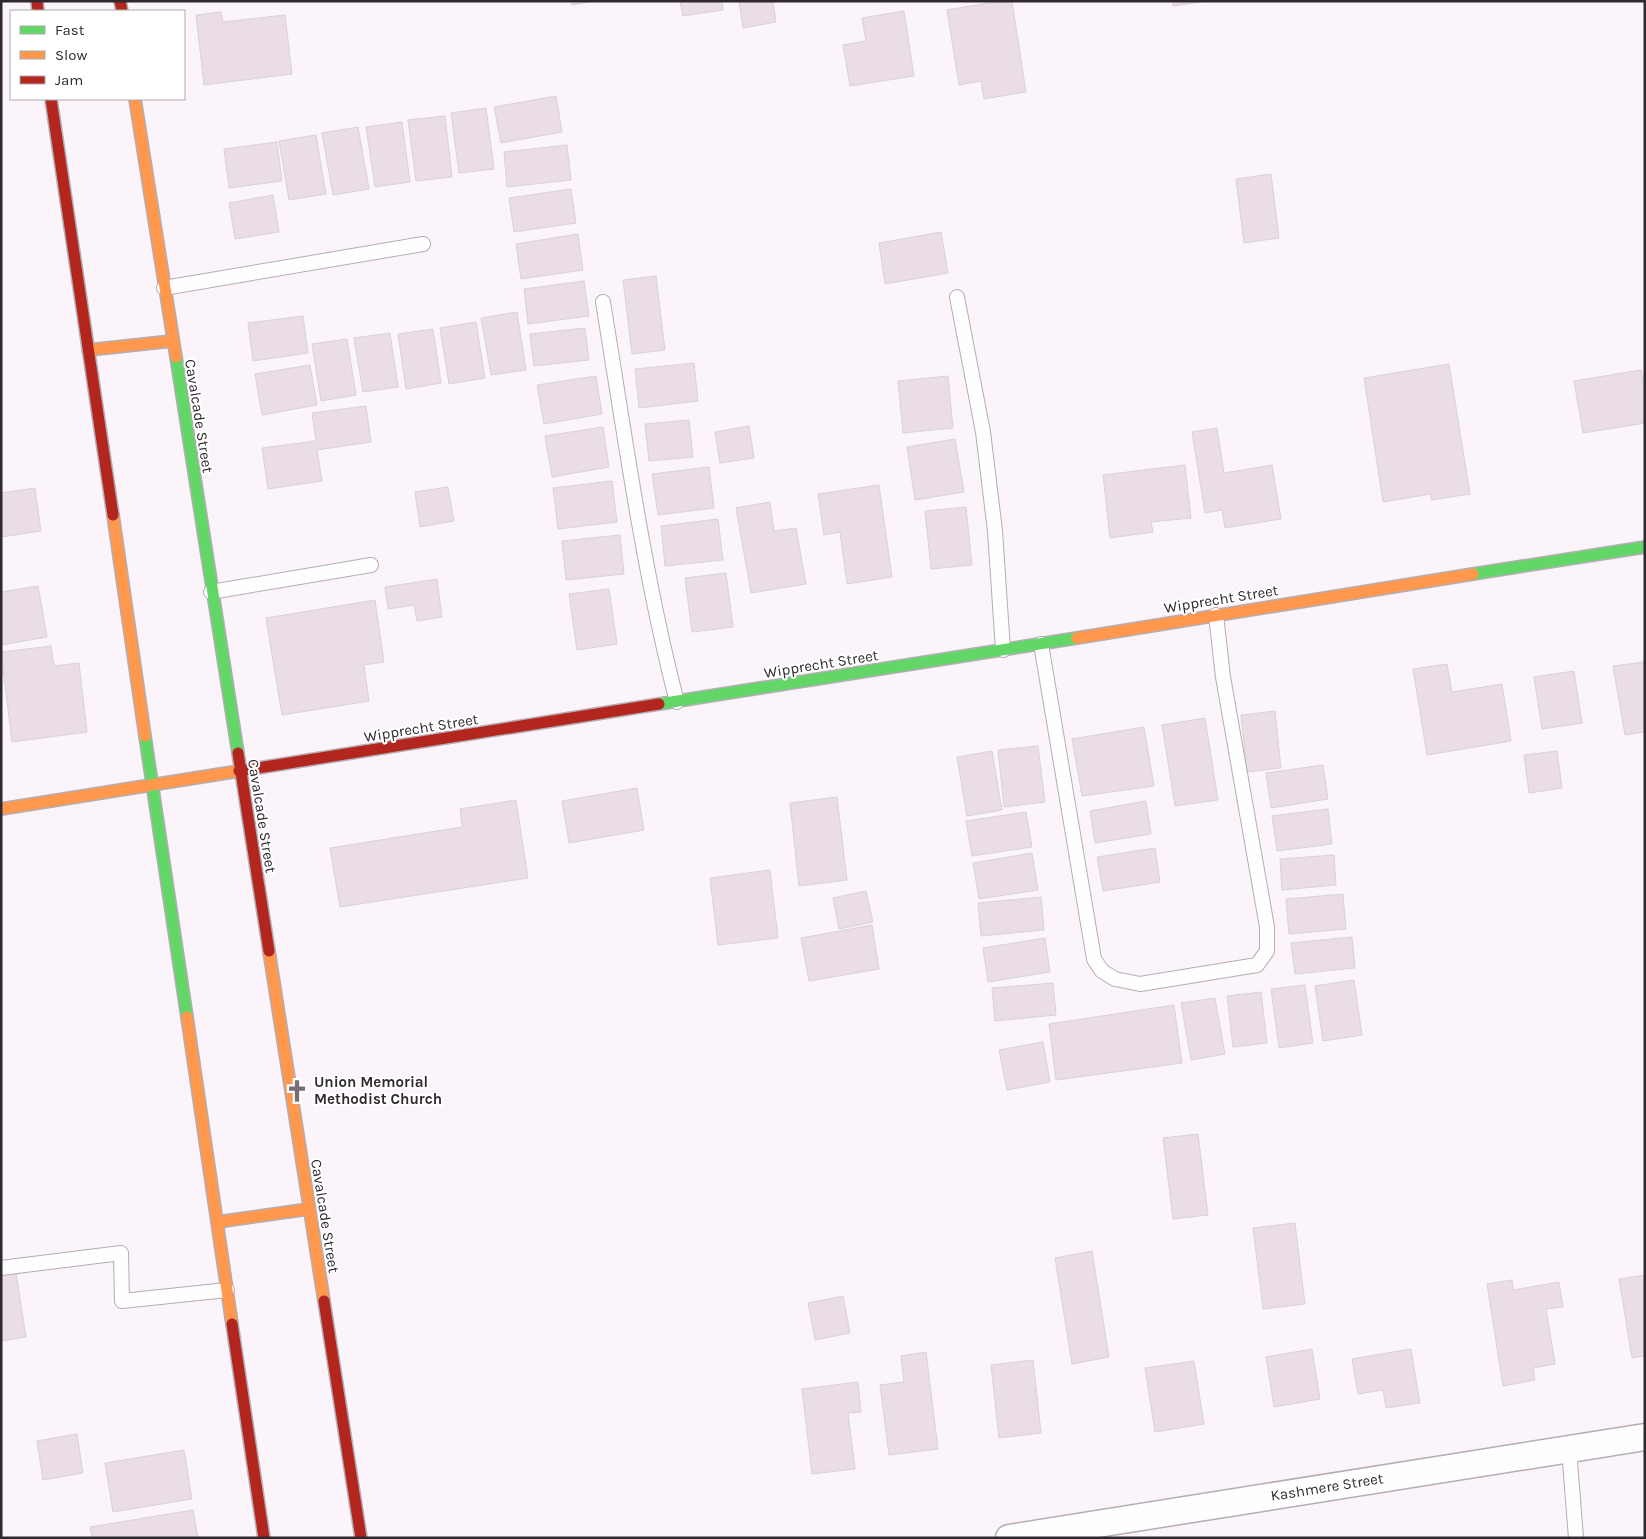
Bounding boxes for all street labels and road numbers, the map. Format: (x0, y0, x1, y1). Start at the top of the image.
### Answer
street label: Cavalcade Street (181, 358, 217, 474)
street label: Wipprecht Street (1162, 581, 1280, 617)
street label: Wipprecht Street (762, 646, 880, 682)
street label: Wipprecht Street (362, 710, 480, 746)
street label: Cavalcade Street (244, 758, 280, 874)
street label: Cavalcade Street (307, 1158, 343, 1274)
street label: Kashmere Street (1269, 1469, 1385, 1505)

